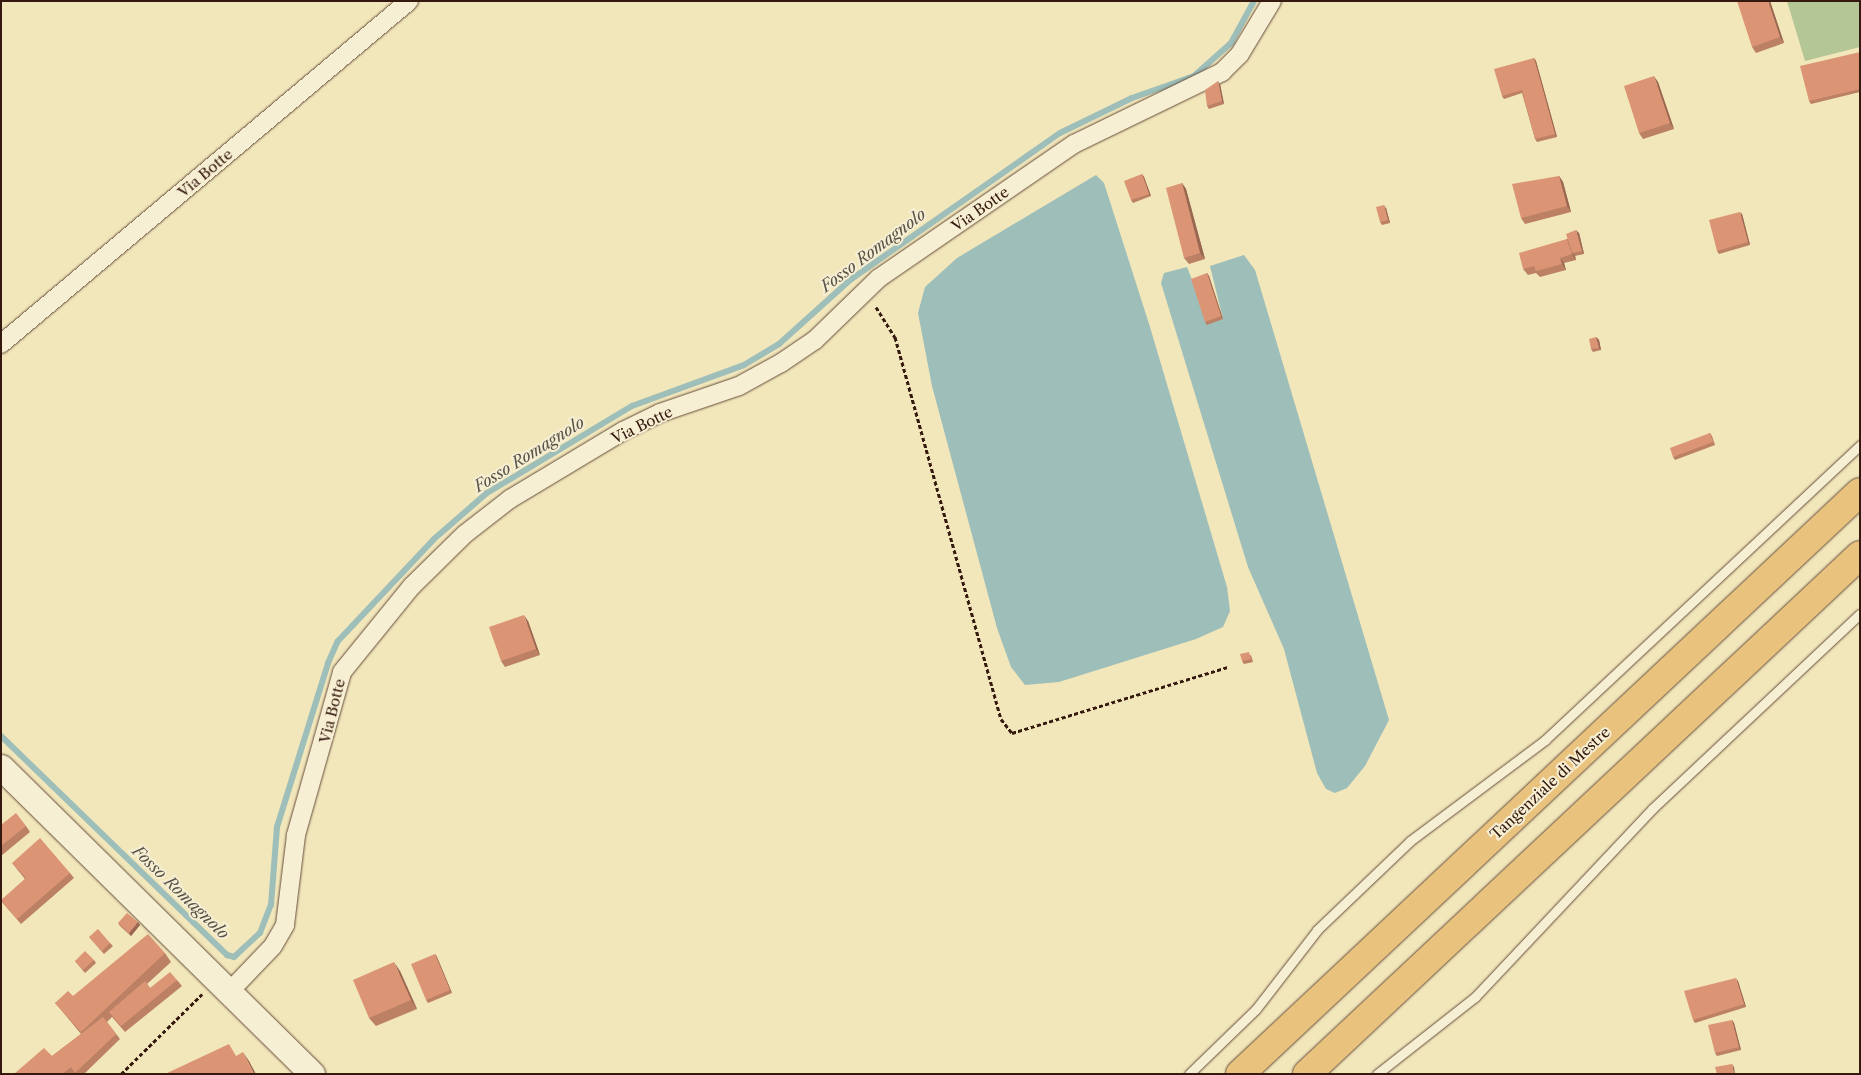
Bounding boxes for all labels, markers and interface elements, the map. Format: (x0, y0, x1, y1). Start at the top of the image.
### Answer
street label: Via Botte (174, 145, 236, 201)
street label: Via Botte (948, 183, 1012, 235)
water label: Fosso Romagnolo (817, 204, 929, 296)
street label: Via Botte (608, 402, 676, 448)
water label: Fosso Romagnolo (470, 412, 588, 496)
street label: Via Botte (315, 677, 349, 745)
street label: Tangenziale di Mestre (1486, 723, 1614, 843)
water label: Fosso Romagnolo (129, 841, 233, 943)

